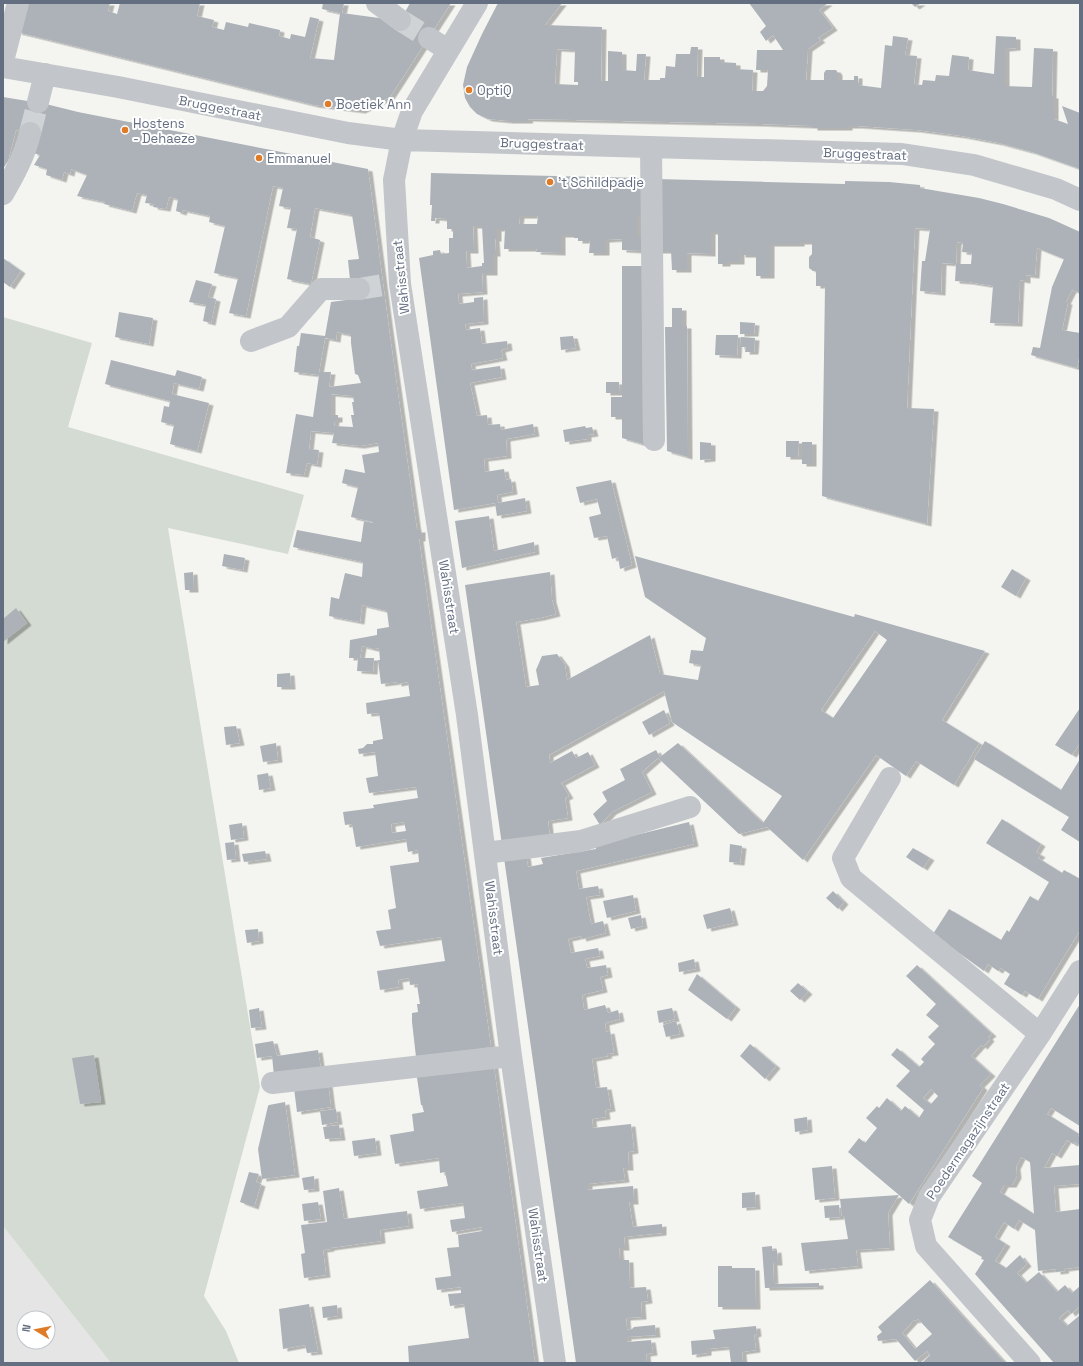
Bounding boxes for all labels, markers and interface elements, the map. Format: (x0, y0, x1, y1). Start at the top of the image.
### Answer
place label: OptiQ (477, 82, 512, 99)
marker: OptiQ (464, 85, 474, 95)
street label: Bruggestraat (177, 92, 263, 124)
place label: Boetiek Ann (336, 96, 411, 113)
marker: Boetiek Ann (323, 99, 333, 109)
place label: Hostens - Dehaeze (133, 115, 195, 147)
marker: Hostens - Dehaeze (120, 125, 130, 135)
street label: Bruggestraat (500, 134, 584, 154)
street label: Bruggestraat (823, 144, 907, 164)
place label: Emmanuel (267, 150, 331, 167)
marker: Emmanuel (254, 153, 264, 163)
place label: 't Schildpadje (558, 174, 644, 191)
marker: 't Schildpadje (545, 177, 555, 187)
street label: Wahisstraat (389, 239, 413, 315)
street label: Wahisstraat (435, 559, 463, 635)
street label: Wahisstraat (481, 880, 507, 956)
street label: Poedermagazijnstraat (922, 1079, 1014, 1203)
street label: Wahisstraat (524, 1207, 552, 1283)
north arrow (16, 1310, 56, 1350)
text: N (19, 1323, 34, 1333)

